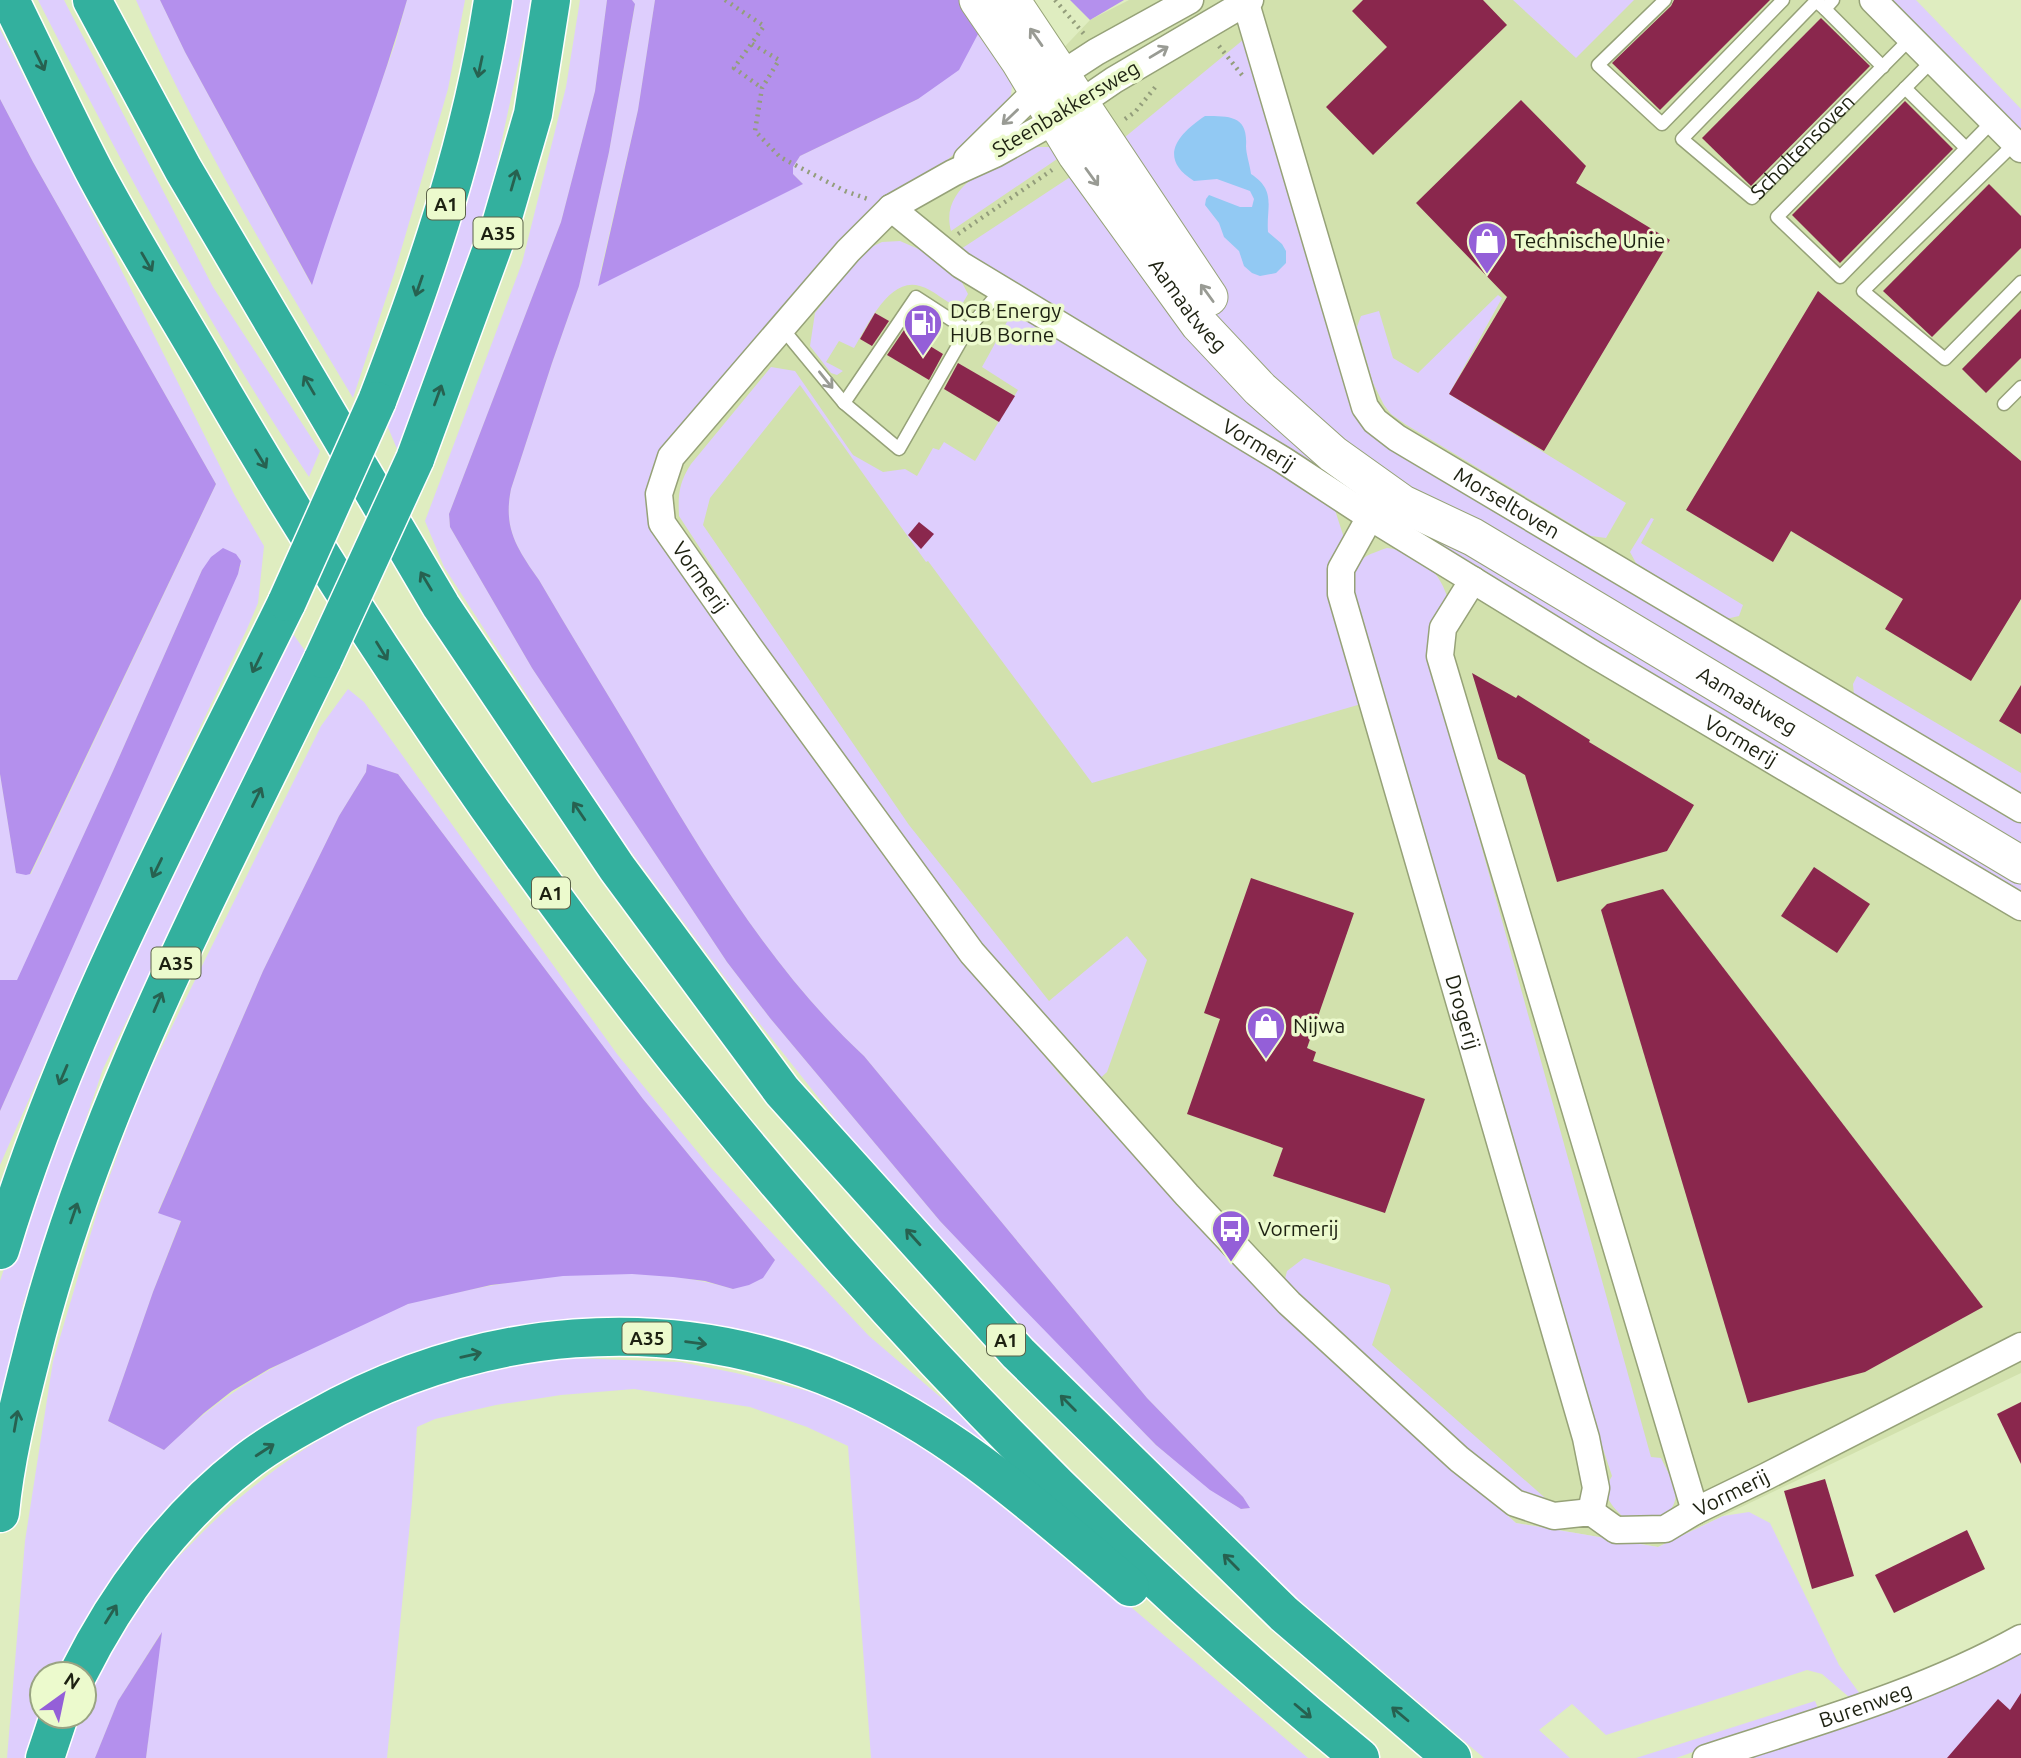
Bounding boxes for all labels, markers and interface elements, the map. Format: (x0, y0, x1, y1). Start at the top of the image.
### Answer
one-way arrow (1029, 28, 1043, 47)
one-way arrow (1149, 45, 1169, 59)
one-way arrow (34, 50, 48, 71)
one-way arrow (473, 55, 487, 78)
street label: Steenbakkersweg (988, 55, 1143, 161)
street label: Scholtensoven (1745, 89, 1859, 203)
one-way arrow (1002, 108, 1019, 125)
one-way arrow (1085, 167, 1099, 186)
one-way arrow (508, 169, 521, 191)
road number: A1 (427, 188, 465, 220)
road number: A35 (474, 218, 522, 248)
shop icon: Technische Unie (1466, 220, 1508, 275)
place label: Technische Unie (1514, 228, 1665, 252)
one-way arrow (140, 252, 154, 272)
street label: Aamaatweg (1145, 253, 1232, 357)
one-way arrow (412, 275, 425, 297)
one-way arrow (1199, 285, 1214, 303)
place label: DCB Energy HUB Borne (950, 298, 1061, 346)
fuel station icon: DCB Energy HUB Borne (902, 302, 944, 357)
one-way arrow (818, 371, 833, 389)
one-way arrow (302, 376, 316, 396)
one-way arrow (433, 384, 446, 406)
street label: Vormerij (1218, 413, 1300, 476)
one-way arrow (254, 448, 268, 468)
street label: Morseltoven (1450, 462, 1565, 543)
street label: Vormerij (668, 537, 734, 617)
one-way arrow (418, 571, 432, 591)
one-way arrow (376, 641, 390, 661)
one-way arrow (249, 652, 263, 673)
street label: Aamaatweg (1693, 661, 1802, 739)
street label: Vormerij (1700, 710, 1782, 771)
one-way arrow (251, 787, 264, 808)
one-way arrow (571, 802, 586, 821)
one-way arrow (149, 857, 163, 878)
road number: A1 (532, 878, 570, 908)
road number: A35 (152, 948, 200, 979)
street label: Drogerij (1441, 972, 1486, 1052)
one-way arrow (152, 991, 165, 1013)
shop icon: Nijwa (1245, 1005, 1287, 1060)
place label: Nijwa (1293, 1013, 1345, 1037)
one-way arrow (56, 1064, 69, 1085)
one-way arrow (69, 1202, 81, 1224)
bus stop icon: Vormerij (1210, 1208, 1252, 1263)
place label: Vormerij (1258, 1216, 1339, 1240)
one-way arrow (905, 1228, 921, 1246)
road number: A35 (622, 1322, 672, 1354)
road number: A1 (987, 1324, 1025, 1356)
one-way arrow (685, 1337, 707, 1350)
one-way arrow (459, 1348, 482, 1361)
one-way arrow (1060, 1395, 1077, 1412)
one-way arrow (9, 1410, 23, 1433)
one-way arrow (255, 1442, 275, 1456)
street label: Vormerij (1690, 1464, 1773, 1521)
one-way arrow (1222, 1554, 1239, 1571)
one-way arrow (104, 1605, 118, 1625)
north arrow (28, 1660, 98, 1730)
text: N (60, 1668, 84, 1694)
street label: Burenweg (1816, 1677, 1915, 1732)
one-way arrow (1294, 1703, 1312, 1719)
one-way arrow (1392, 1706, 1410, 1722)

